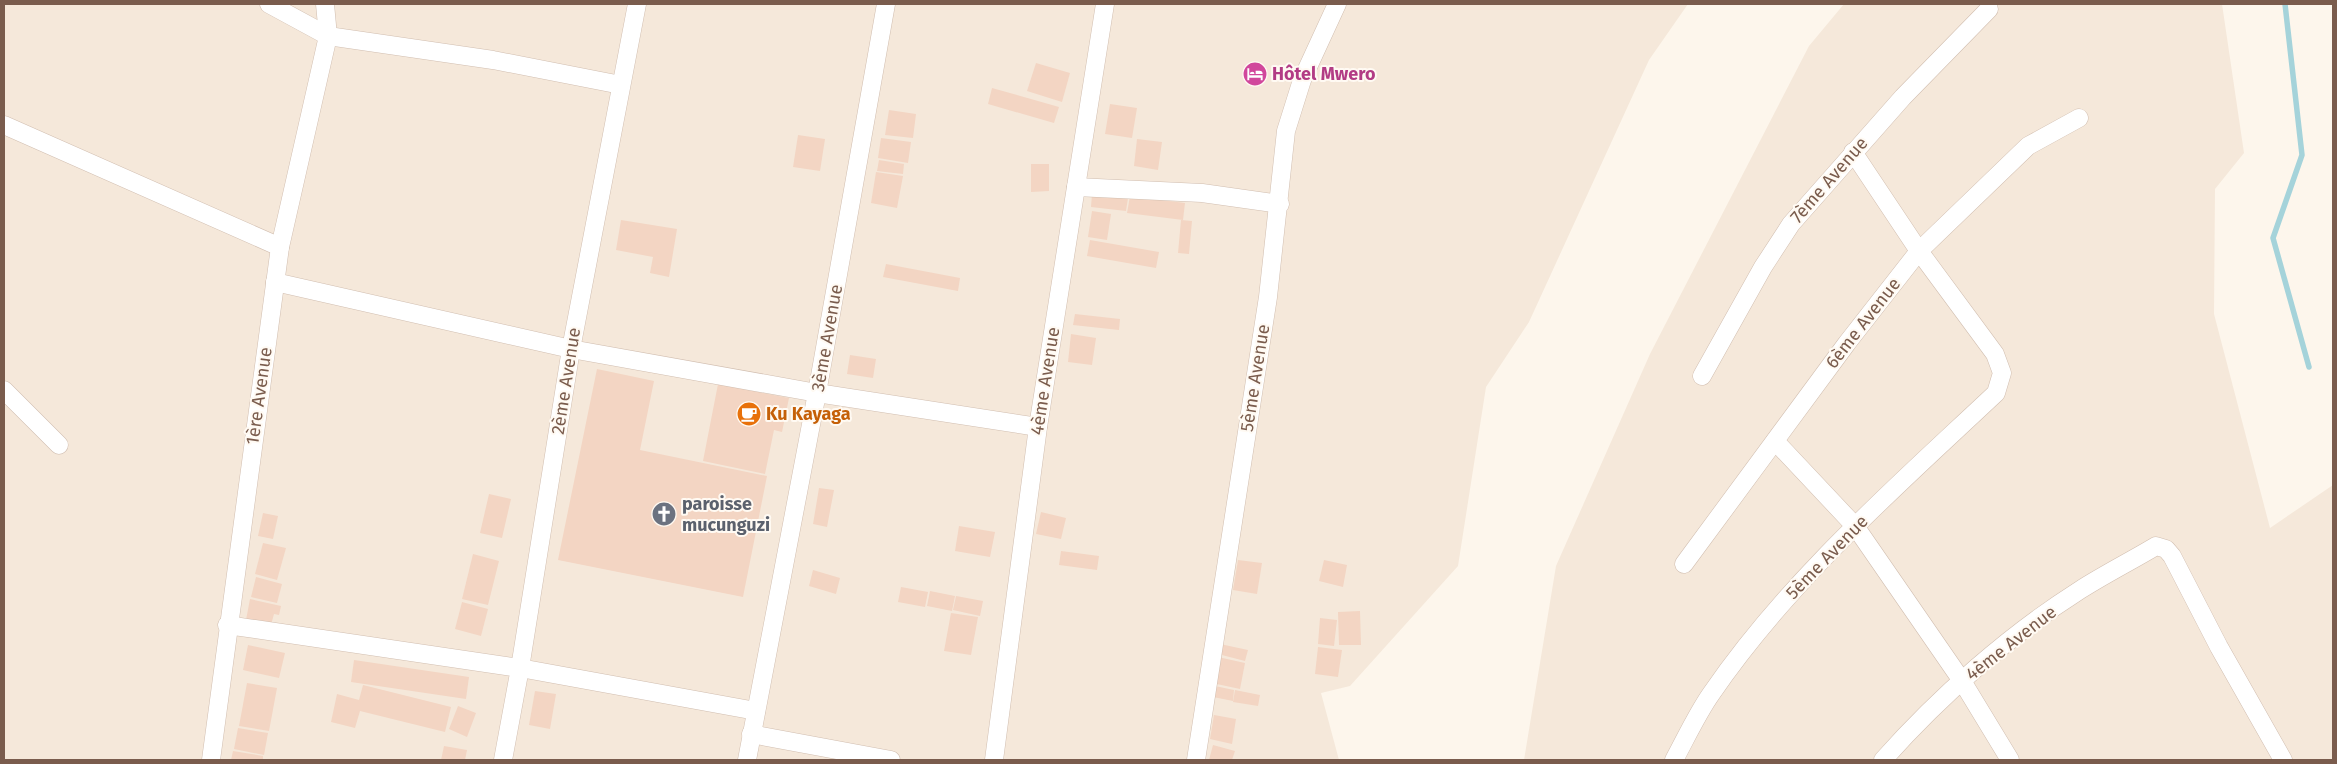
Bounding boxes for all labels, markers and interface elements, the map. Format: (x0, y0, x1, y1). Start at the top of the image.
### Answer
hotel icon: Hôtel Mwero (1242, 61, 1268, 87)
place label: Hôtel Mwero (1272, 63, 1375, 85)
street label: 7ème Avenue (1786, 132, 1872, 228)
street label: 6ème Avenue (1821, 273, 1905, 373)
street label: 3ème Avenue (807, 283, 847, 393)
street label: 5ème Avenue (1236, 323, 1274, 433)
street label: 4ème Avenue (1026, 325, 1064, 437)
street label: 2ème Avenue (547, 326, 585, 436)
street label: 1ère Avenue (241, 346, 277, 446)
cafe icon: Ku Kayaga (736, 401, 762, 427)
place label: Ku Kayaga (766, 403, 851, 425)
place label: paroisse mucunguzi (682, 493, 770, 536)
church icon: paroisse mucunguzi (651, 501, 677, 527)
street label: 5ème Avenue (1781, 510, 1873, 604)
street label: 4ème Avenue (1961, 601, 2061, 685)

